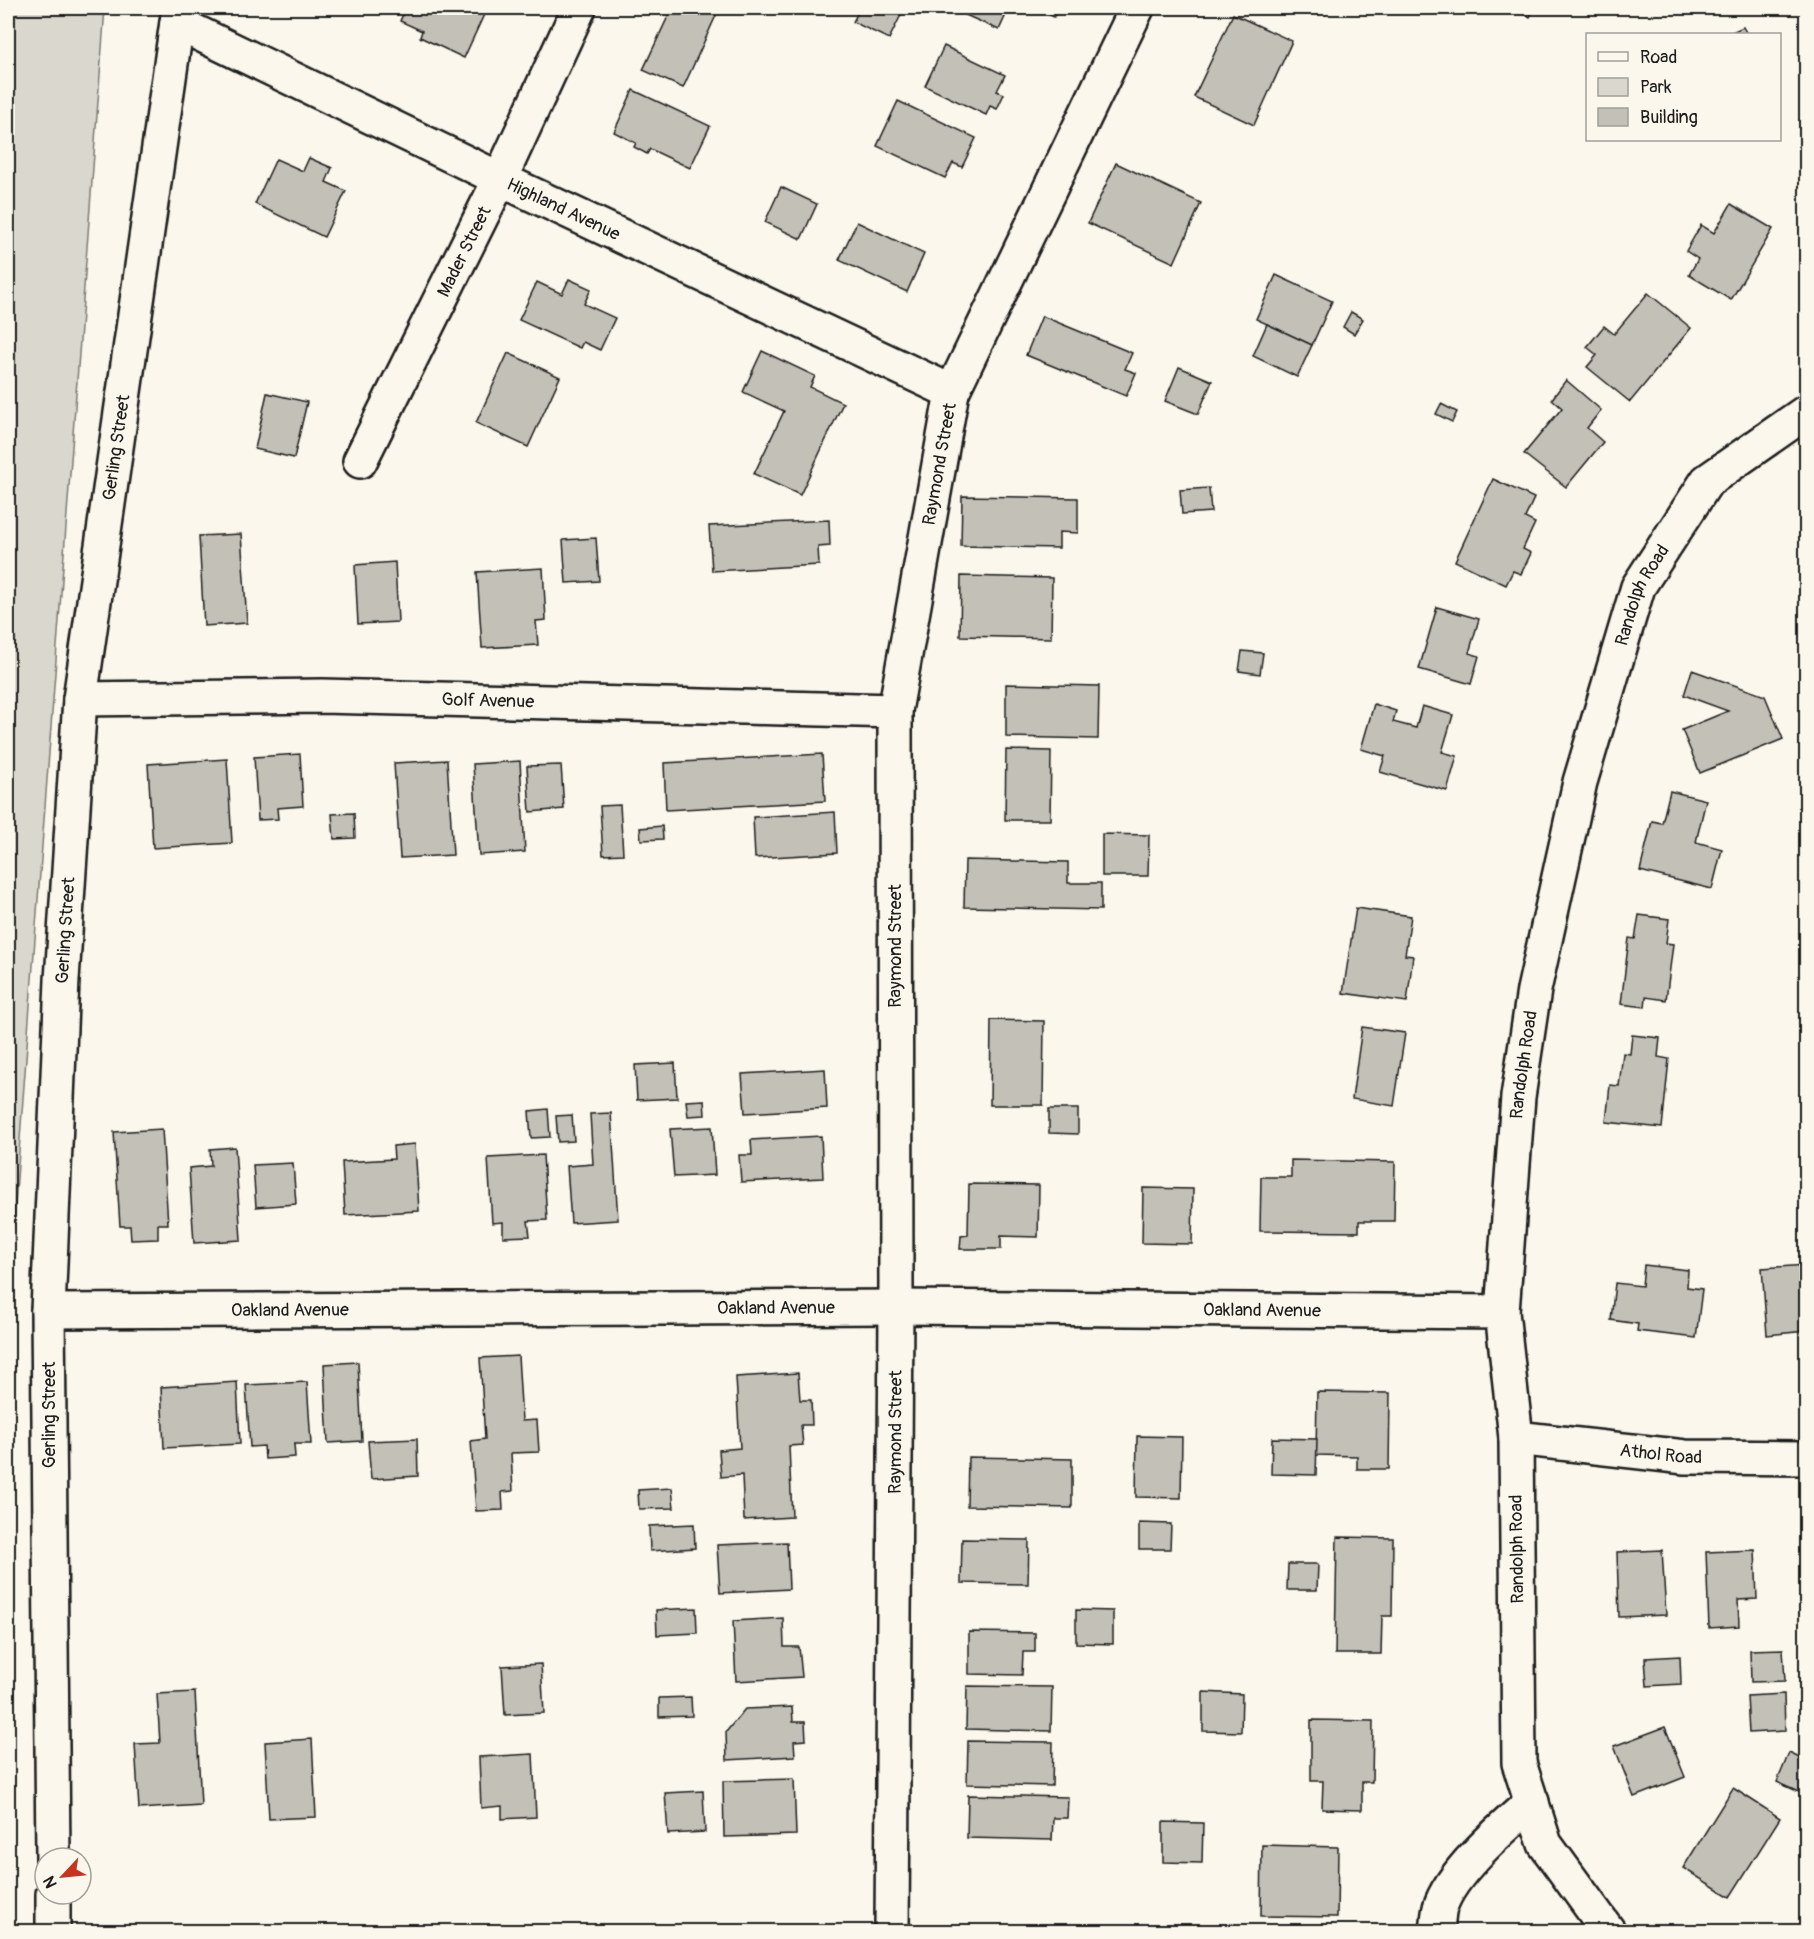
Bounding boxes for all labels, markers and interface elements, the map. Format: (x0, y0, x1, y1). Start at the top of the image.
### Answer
legend (1586, 33, 1781, 141)
text: Road (1640, 46, 1677, 69)
text: Park (1640, 76, 1672, 99)
text: Building (1640, 106, 1698, 129)
street label: Highland Avenue (503, 172, 624, 246)
street label: Mader Street (432, 202, 497, 301)
street label: Gerling Street (97, 392, 135, 502)
street label: Raymond Street (917, 400, 961, 527)
street label: Randolph Road (1610, 540, 1674, 648)
street label: Golf Avenue (441, 688, 535, 713)
street label: Gerling Street (50, 876, 80, 984)
street label: Raymond Street (884, 883, 907, 1008)
street label: Randolph Road (1505, 1009, 1542, 1120)
street label: Oakland Avenue (717, 1296, 835, 1319)
street label: Oakland Avenue (231, 1298, 349, 1322)
street label: Oakland Avenue (1203, 1298, 1321, 1322)
street label: Gerling Street (38, 1361, 61, 1468)
street label: Raymond Street (883, 1369, 907, 1494)
street label: Athol Road (1619, 1438, 1702, 1469)
street label: Randolph Road (1505, 1494, 1529, 1604)
north arrow (33, 1846, 93, 1906)
text: N (39, 1873, 62, 1891)

